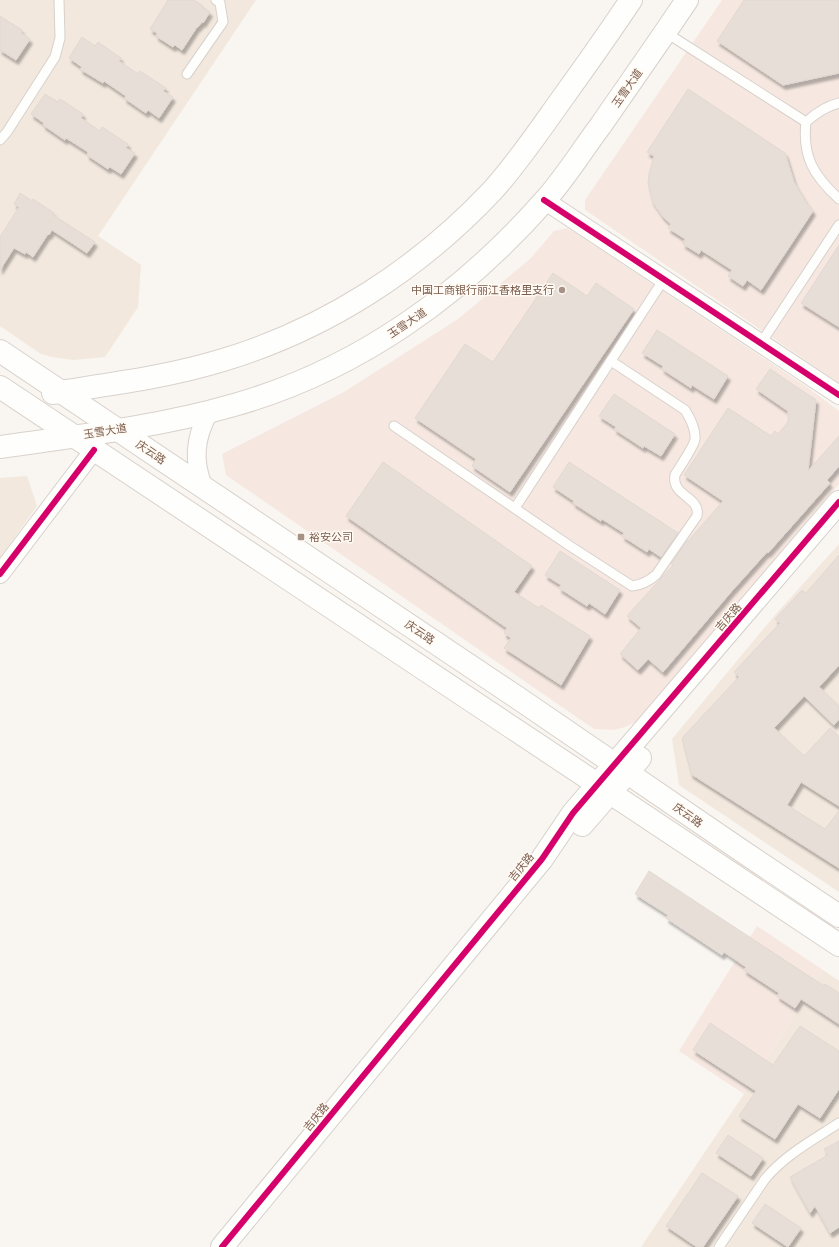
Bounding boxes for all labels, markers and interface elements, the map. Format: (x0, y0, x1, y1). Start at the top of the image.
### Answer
street label: 玉雪大道 (609, 67, 645, 109)
place label: 中国工商银行丽江香格里支行 (411, 284, 554, 296)
marker: 中国工商银行丽江香格里支行 (557, 285, 567, 295)
street label: 玉雪大道 (385, 306, 429, 340)
street label: 玉雪大道 (82, 422, 128, 440)
street label: 庆云路 (134, 438, 168, 466)
place label: 裕安公司 (309, 531, 353, 543)
marker: 裕安公司 (296, 532, 306, 542)
street label: 吉庆路 (713, 601, 743, 633)
street label: 庆云路 (403, 618, 437, 646)
street label: 庆云路 (671, 801, 705, 829)
street label: 吉庆路 (506, 850, 536, 884)
street label: 吉庆路 (301, 1100, 331, 1134)

